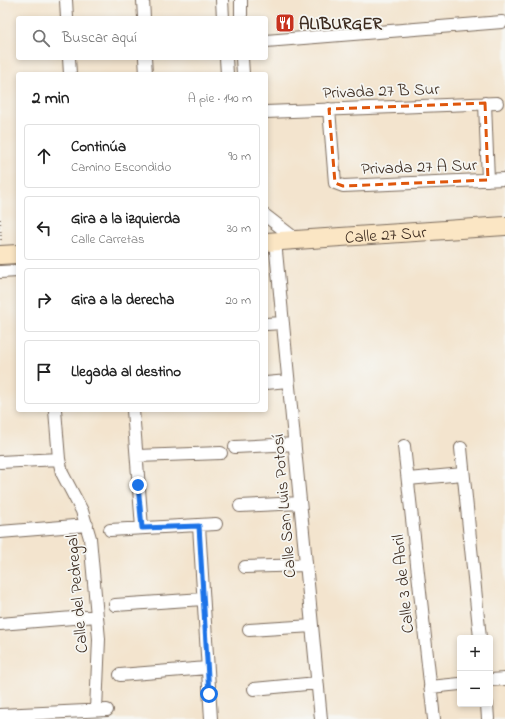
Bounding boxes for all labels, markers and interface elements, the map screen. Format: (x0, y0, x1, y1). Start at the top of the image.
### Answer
restaurant icon: ALIBURGER (274, 12, 296, 34)
place label: ALIBURGER (299, 12, 382, 37)
search box (16, 16, 268, 60)
icon: search (30, 27, 52, 49)
text: Buscar aquí (62, 27, 137, 49)
street label: Privada 27 B Sur (322, 77, 441, 106)
text: 2 min (32, 86, 69, 111)
text: A pie · 140 m (188, 89, 252, 108)
text: Continúa (71, 136, 126, 158)
icon: ahead (33, 145, 55, 167)
text: 90 m (228, 147, 251, 166)
street label: Privada 27 A Sur (361, 153, 478, 182)
text: Camino Escondido (71, 158, 171, 177)
text: Gira a la izquierda (71, 208, 180, 230)
icon: left (33, 217, 55, 239)
text: 30 m (227, 219, 251, 238)
street label: Calle 27 Sur (344, 220, 428, 251)
text: Calle Carretas (71, 230, 145, 249)
icon: right (33, 289, 55, 311)
text: Gira a la derecha (71, 289, 174, 311)
text: 20 m (226, 291, 251, 310)
icon: arrive (33, 361, 55, 383)
text: Llegada al destino (71, 361, 181, 383)
street label: Calle San Luis Potosí (266, 433, 303, 579)
route end (129, 476, 147, 494)
street label: Calle del Pedregal (60, 533, 97, 654)
street label: Calle 3 de Abril (386, 533, 421, 635)
map controls (457, 635, 493, 707)
button: + (457, 635, 493, 671)
button: − (457, 671, 493, 707)
route start (200, 685, 218, 703)

